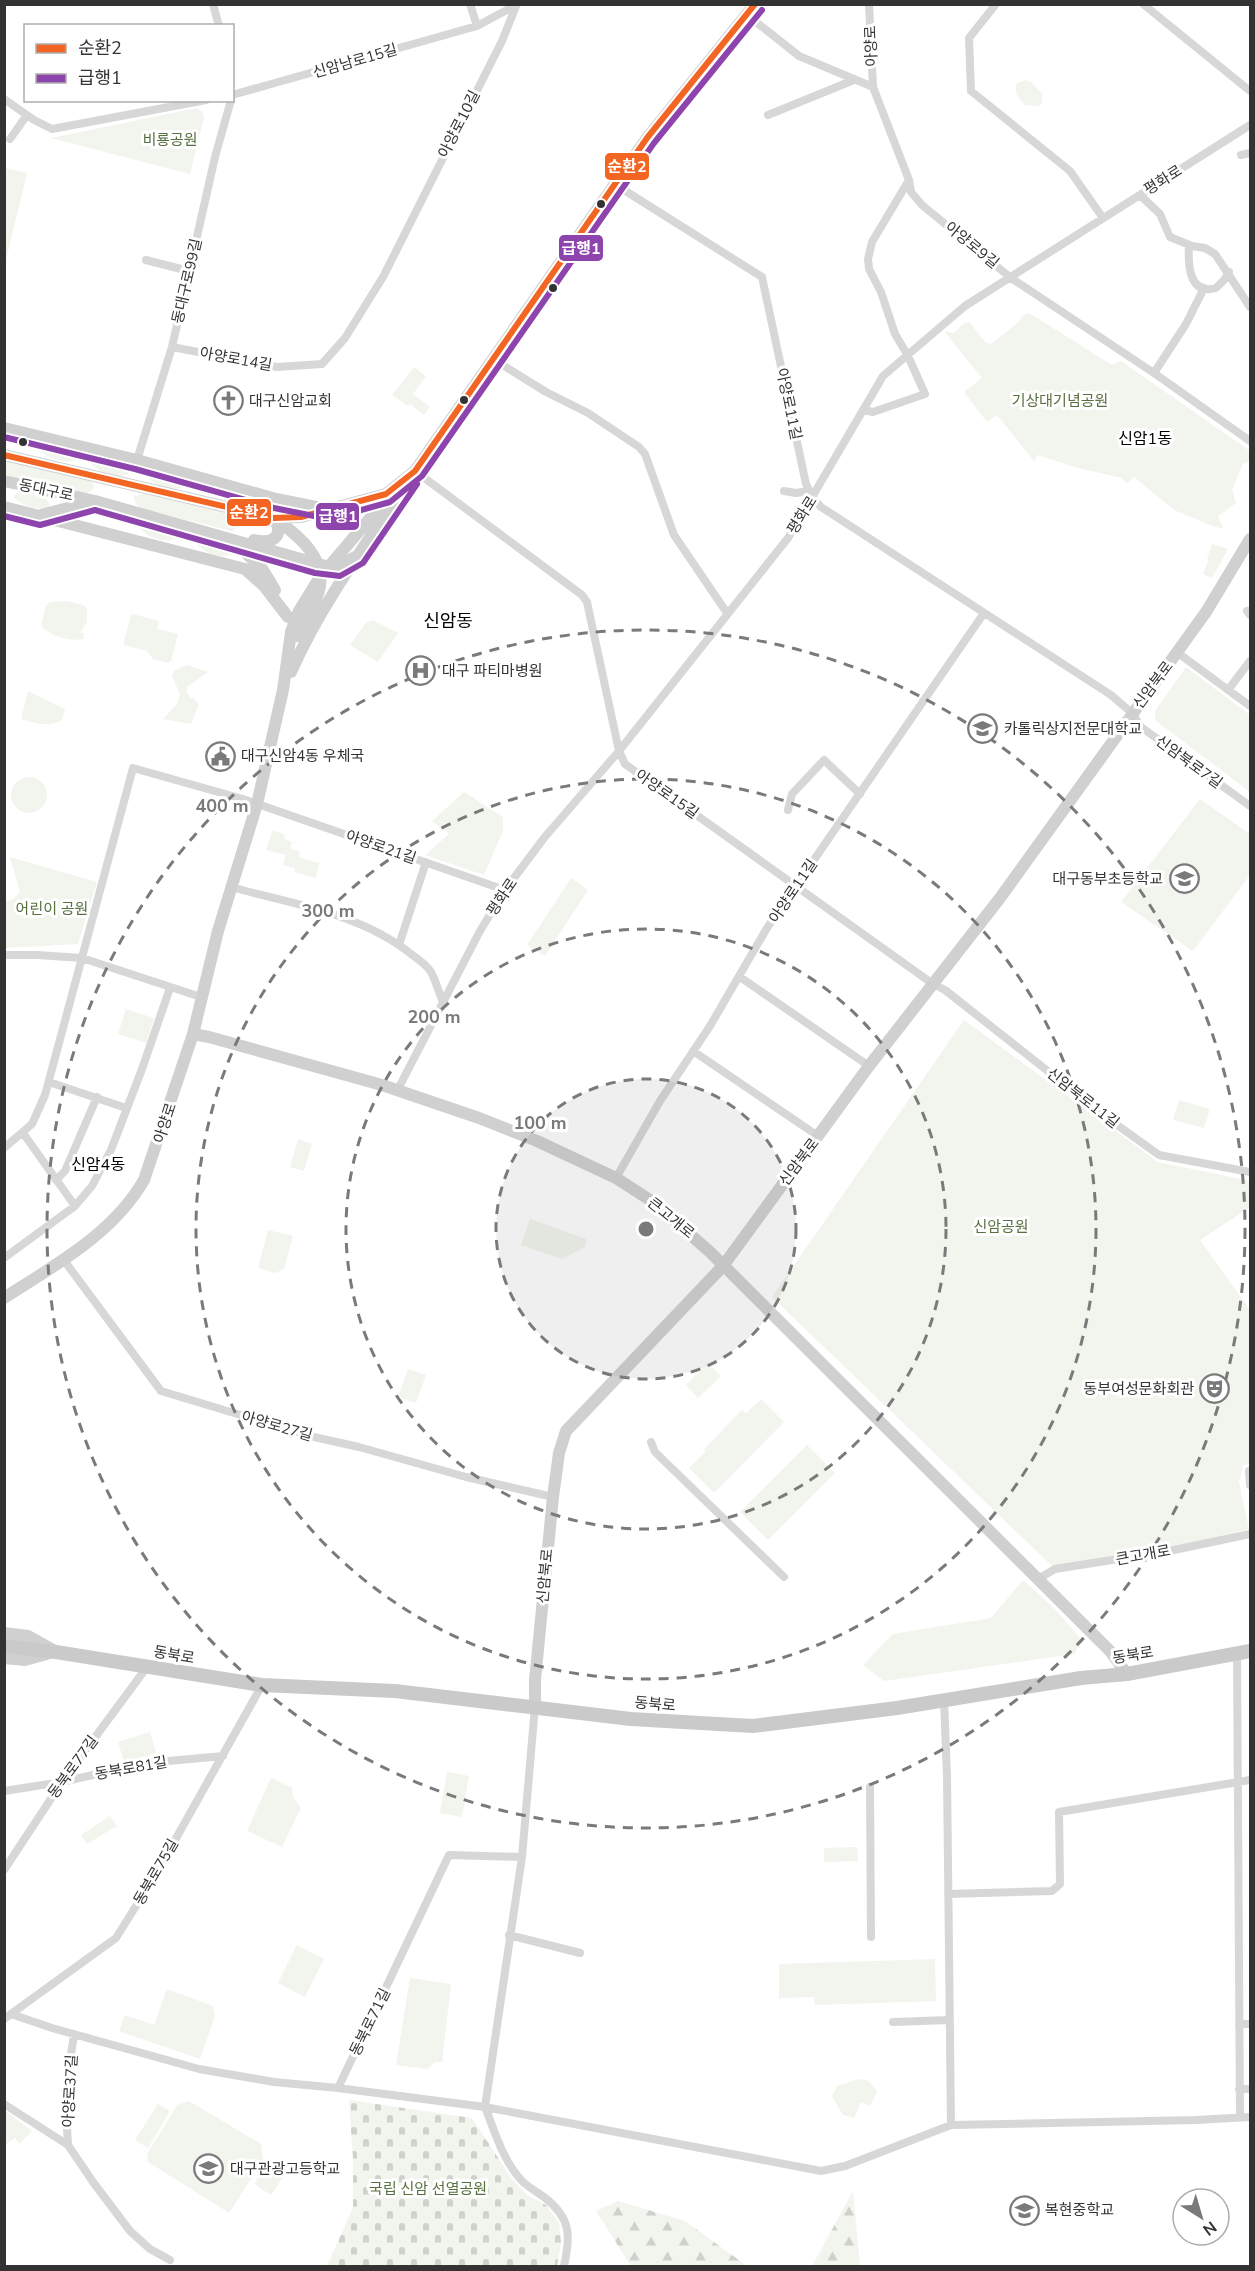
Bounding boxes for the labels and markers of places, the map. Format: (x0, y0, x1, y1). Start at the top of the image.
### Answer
unlabelled marker (595, 198, 607, 210)
unlabelled marker (547, 282, 559, 294)
church icon: 대구신암교회 (212, 385, 244, 417)
place label: 대구신암교회 (249, 391, 332, 411)
unlabelled marker (458, 394, 470, 406)
unlabelled marker (17, 436, 29, 448)
hospital icon: 대구 파티마병원 (405, 655, 437, 687)
place label: 대구 파티마병원 (442, 661, 542, 681)
school or university icon: 카톨릭상지전문대학교 (967, 713, 999, 745)
place label: 카톨릭상지전문대학교 (1004, 719, 1142, 739)
public building icon: 대구신암4동 우체국 (204, 740, 236, 772)
place label: 대구신암4동 우체국 (241, 746, 364, 766)
school or university icon: 대구동부초등학교 (1168, 863, 1200, 895)
place label: 대구동부초등학교 (1053, 869, 1163, 889)
centre of rings (636, 1219, 656, 1239)
theatre icon: 동부여성문화회관 (1199, 1373, 1231, 1405)
place label: 동부여성문화회관 (1084, 1379, 1194, 1399)
school or university icon: 대구관광고등학교 (193, 2153, 225, 2185)
place label: 대구관광고등학교 (230, 2159, 340, 2179)
school or university icon: 복현중학교 (1008, 2194, 1040, 2226)
place label: 복현중학교 (1045, 2200, 1114, 2220)

